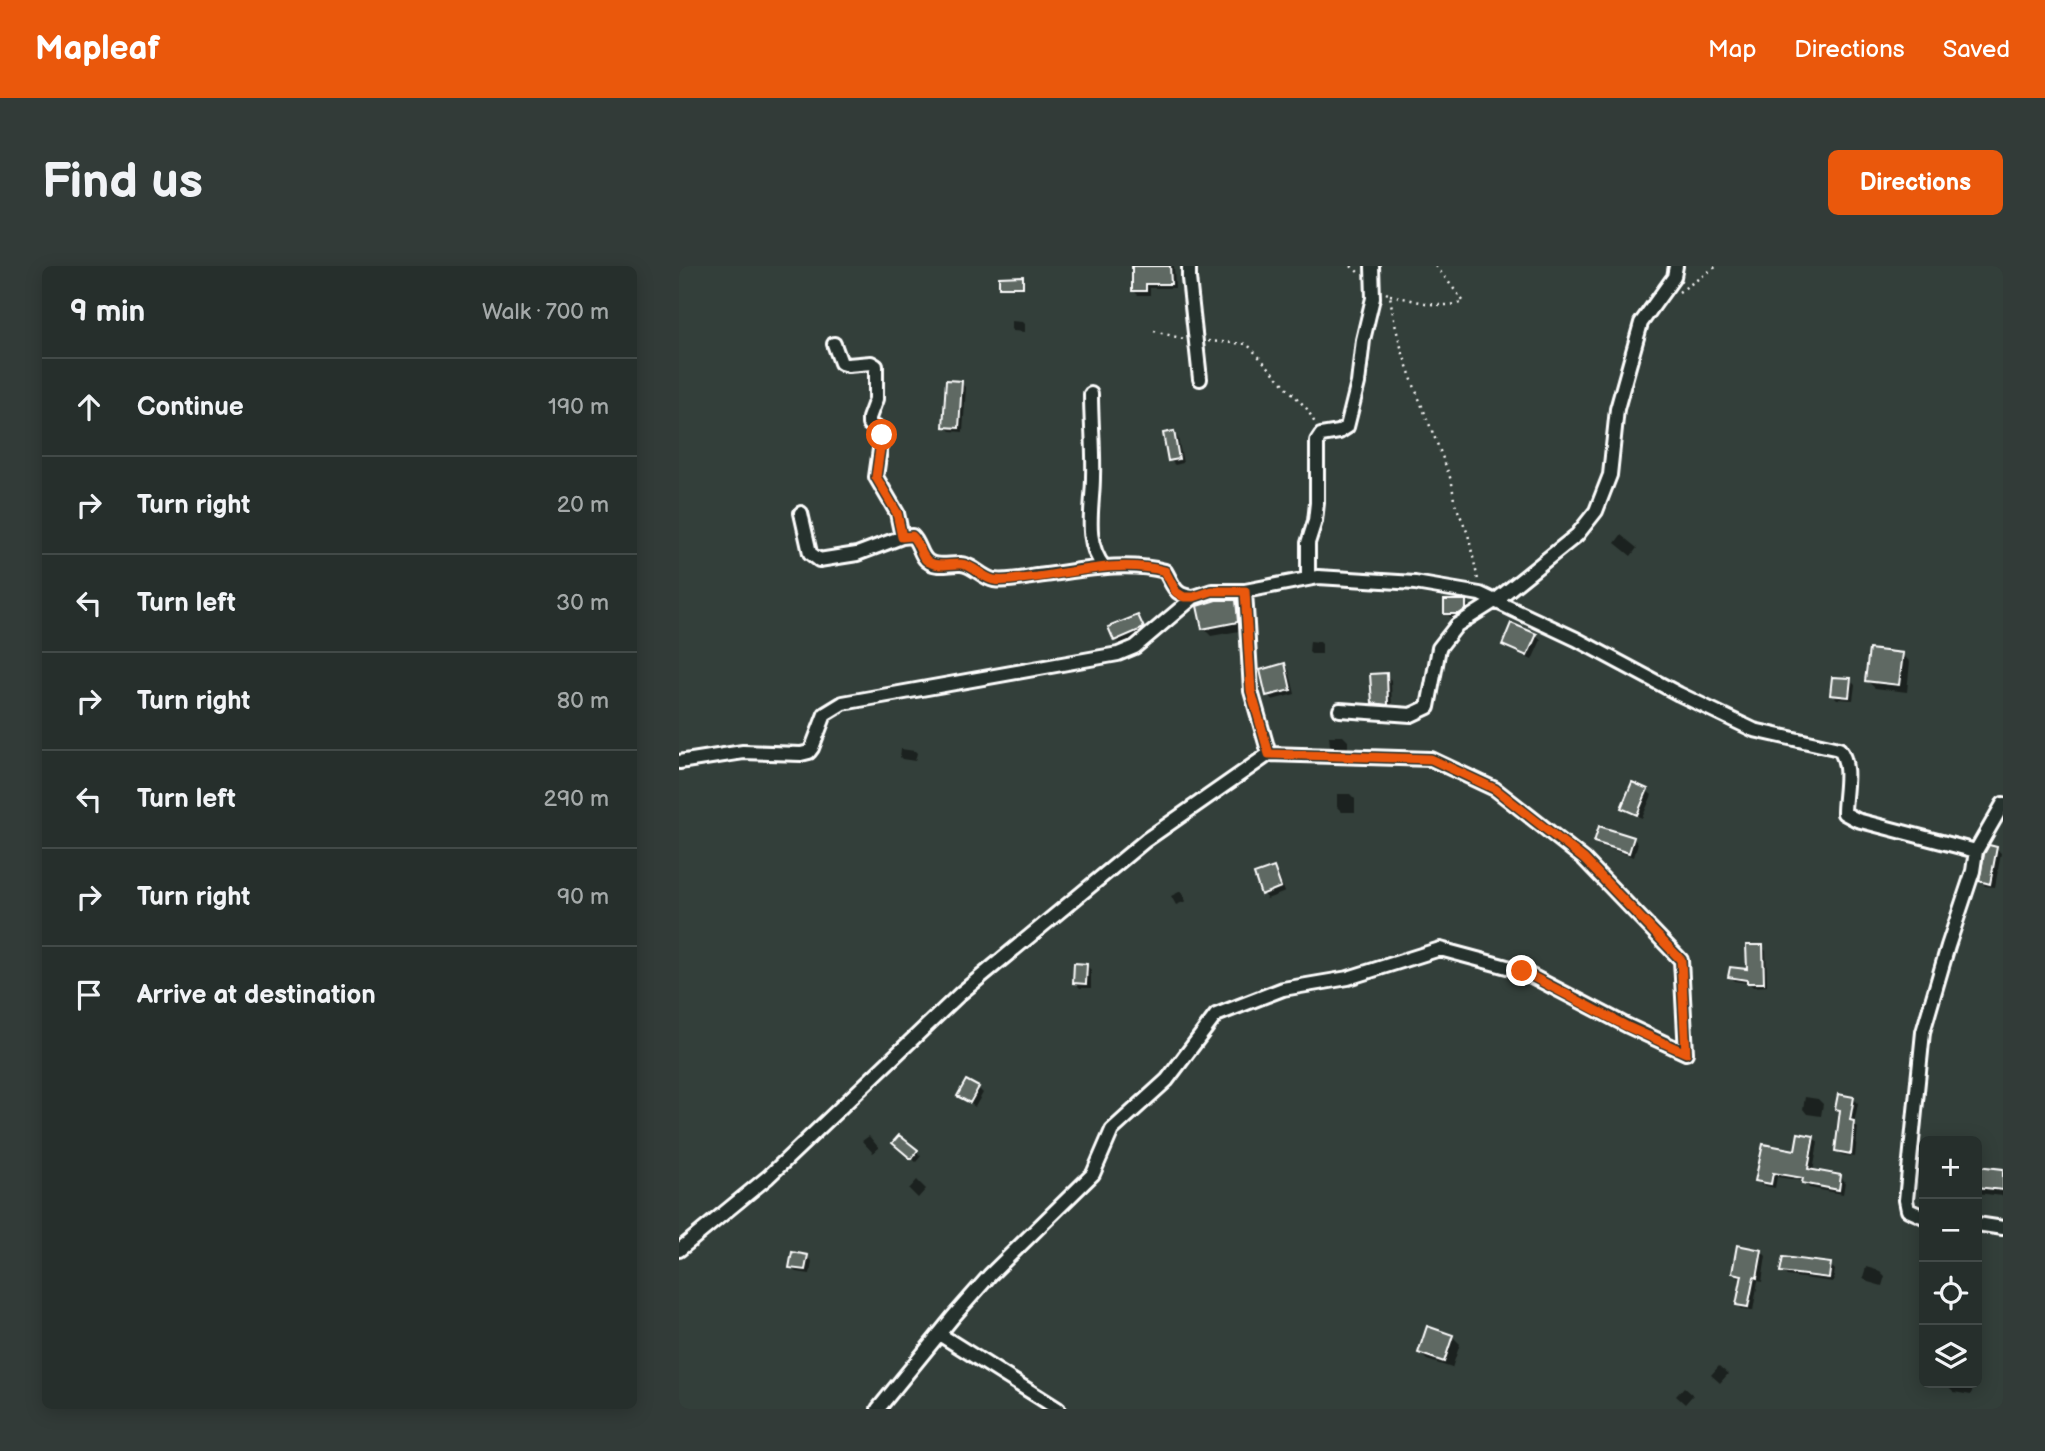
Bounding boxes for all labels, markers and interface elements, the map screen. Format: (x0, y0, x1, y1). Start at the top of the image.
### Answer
text: Mapleaf (35, 29, 160, 69)
text: Map (1708, 35, 1756, 64)
text: Directions (1794, 35, 1905, 64)
text: Saved (1943, 35, 2010, 64)
button: Directions (1828, 150, 2003, 215)
text: Find us (42, 153, 203, 212)
text: 9 min (70, 294, 145, 330)
text: Walk · 700 m (482, 298, 609, 326)
icon: ahead (70, 388, 108, 426)
text: Continue (137, 392, 244, 423)
text: 190 m (548, 393, 609, 421)
route start (866, 419, 897, 450)
icon: right (70, 486, 108, 524)
text: Turn right (137, 490, 250, 521)
text: 20 m (557, 491, 609, 519)
icon: left (70, 584, 108, 622)
text: Turn left (137, 588, 236, 619)
text: 30 m (556, 589, 609, 617)
icon: right (70, 682, 108, 720)
text: Turn right (137, 686, 250, 717)
text: 80 m (557, 687, 609, 715)
icon: left (70, 780, 108, 818)
text: Turn left (137, 784, 236, 815)
text: 290 m (543, 785, 609, 813)
icon: right (70, 878, 108, 916)
text: Turn right (137, 882, 250, 913)
text: 90 m (557, 883, 609, 911)
route end (1506, 955, 1537, 986)
icon: arrive (70, 976, 108, 1014)
text: Arrive at destination (137, 980, 376, 1011)
map controls (1919, 1136, 1982, 1388)
button: + (1919, 1136, 1982, 1199)
button: − (1919, 1199, 1982, 1262)
button: locate (1919, 1262, 1982, 1325)
button: layers (1919, 1325, 1982, 1388)

